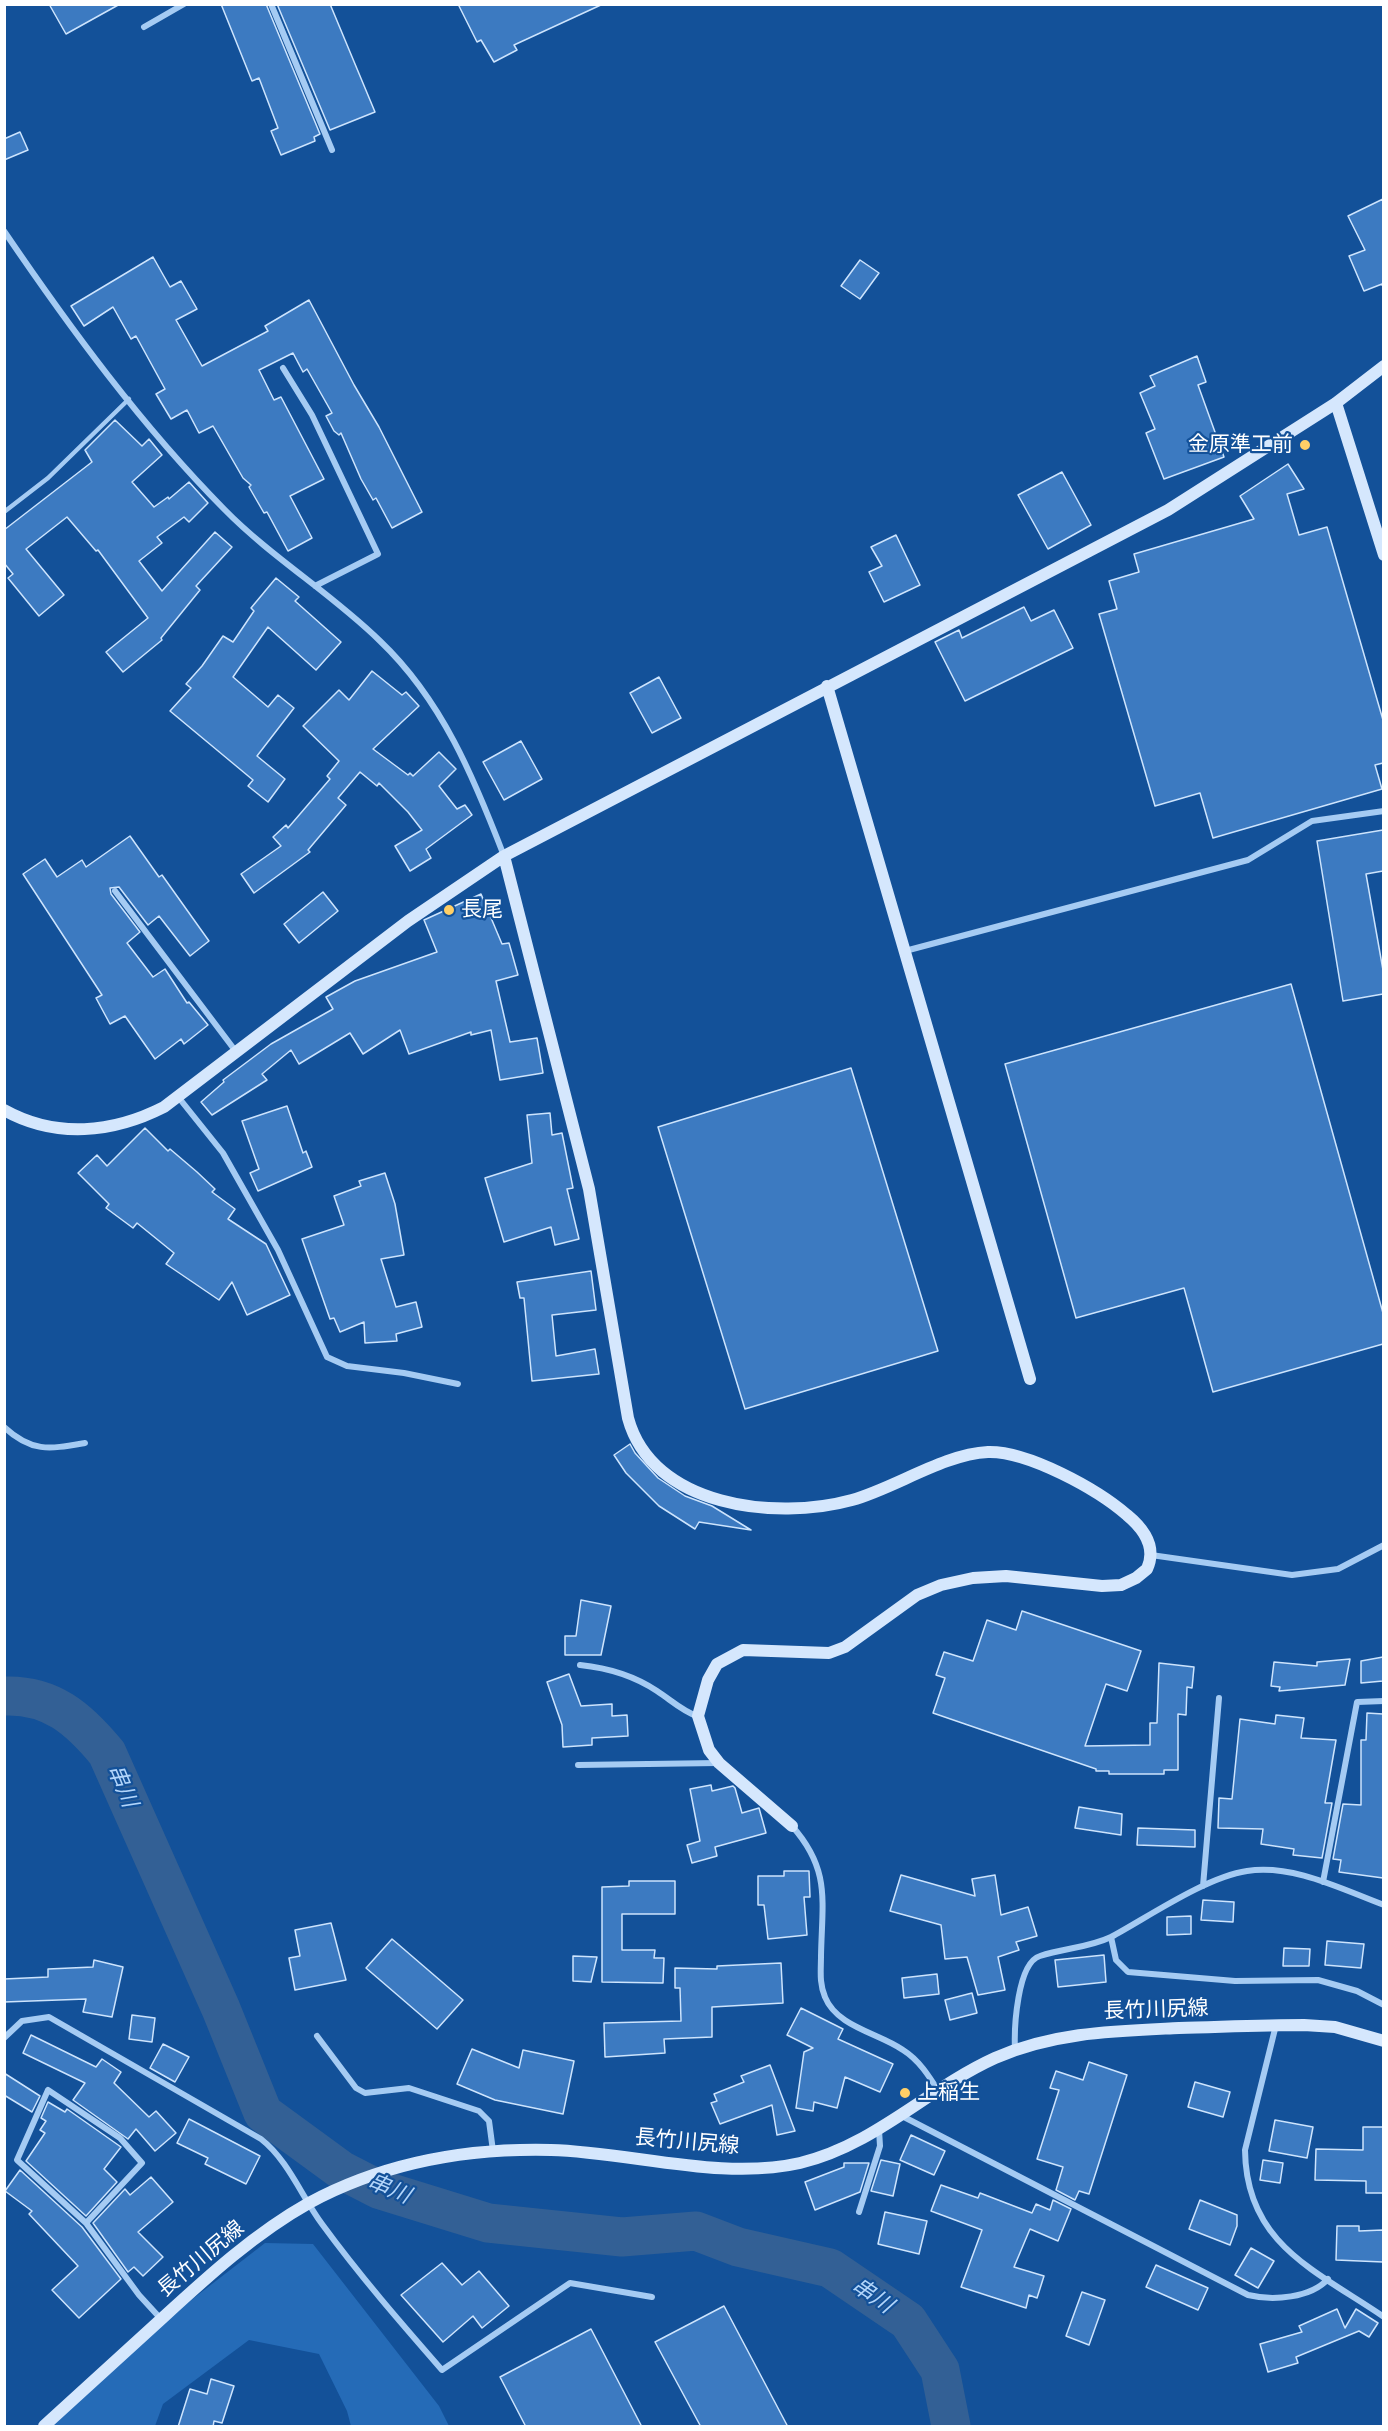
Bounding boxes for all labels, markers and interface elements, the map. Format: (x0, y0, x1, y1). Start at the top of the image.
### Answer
place label: 金原準工前 (1188, 432, 1293, 458)
marker: 金原準工前 (1298, 438, 1312, 452)
place label: 長尾 (461, 897, 503, 923)
marker: 長尾 (442, 903, 456, 917)
water label: 串川 (101, 1761, 143, 1811)
street label: 長竹川尻線 (1103, 1996, 1209, 2024)
place label: 上稲生 (917, 2080, 980, 2106)
marker: 上稲生 (898, 2086, 912, 2100)
street label: 長竹川尻線 (634, 2125, 740, 2159)
water label: 串川 (364, 2169, 414, 2209)
street label: 長竹川尻線 (153, 2216, 249, 2302)
water label: 串川 (846, 2273, 898, 2319)

